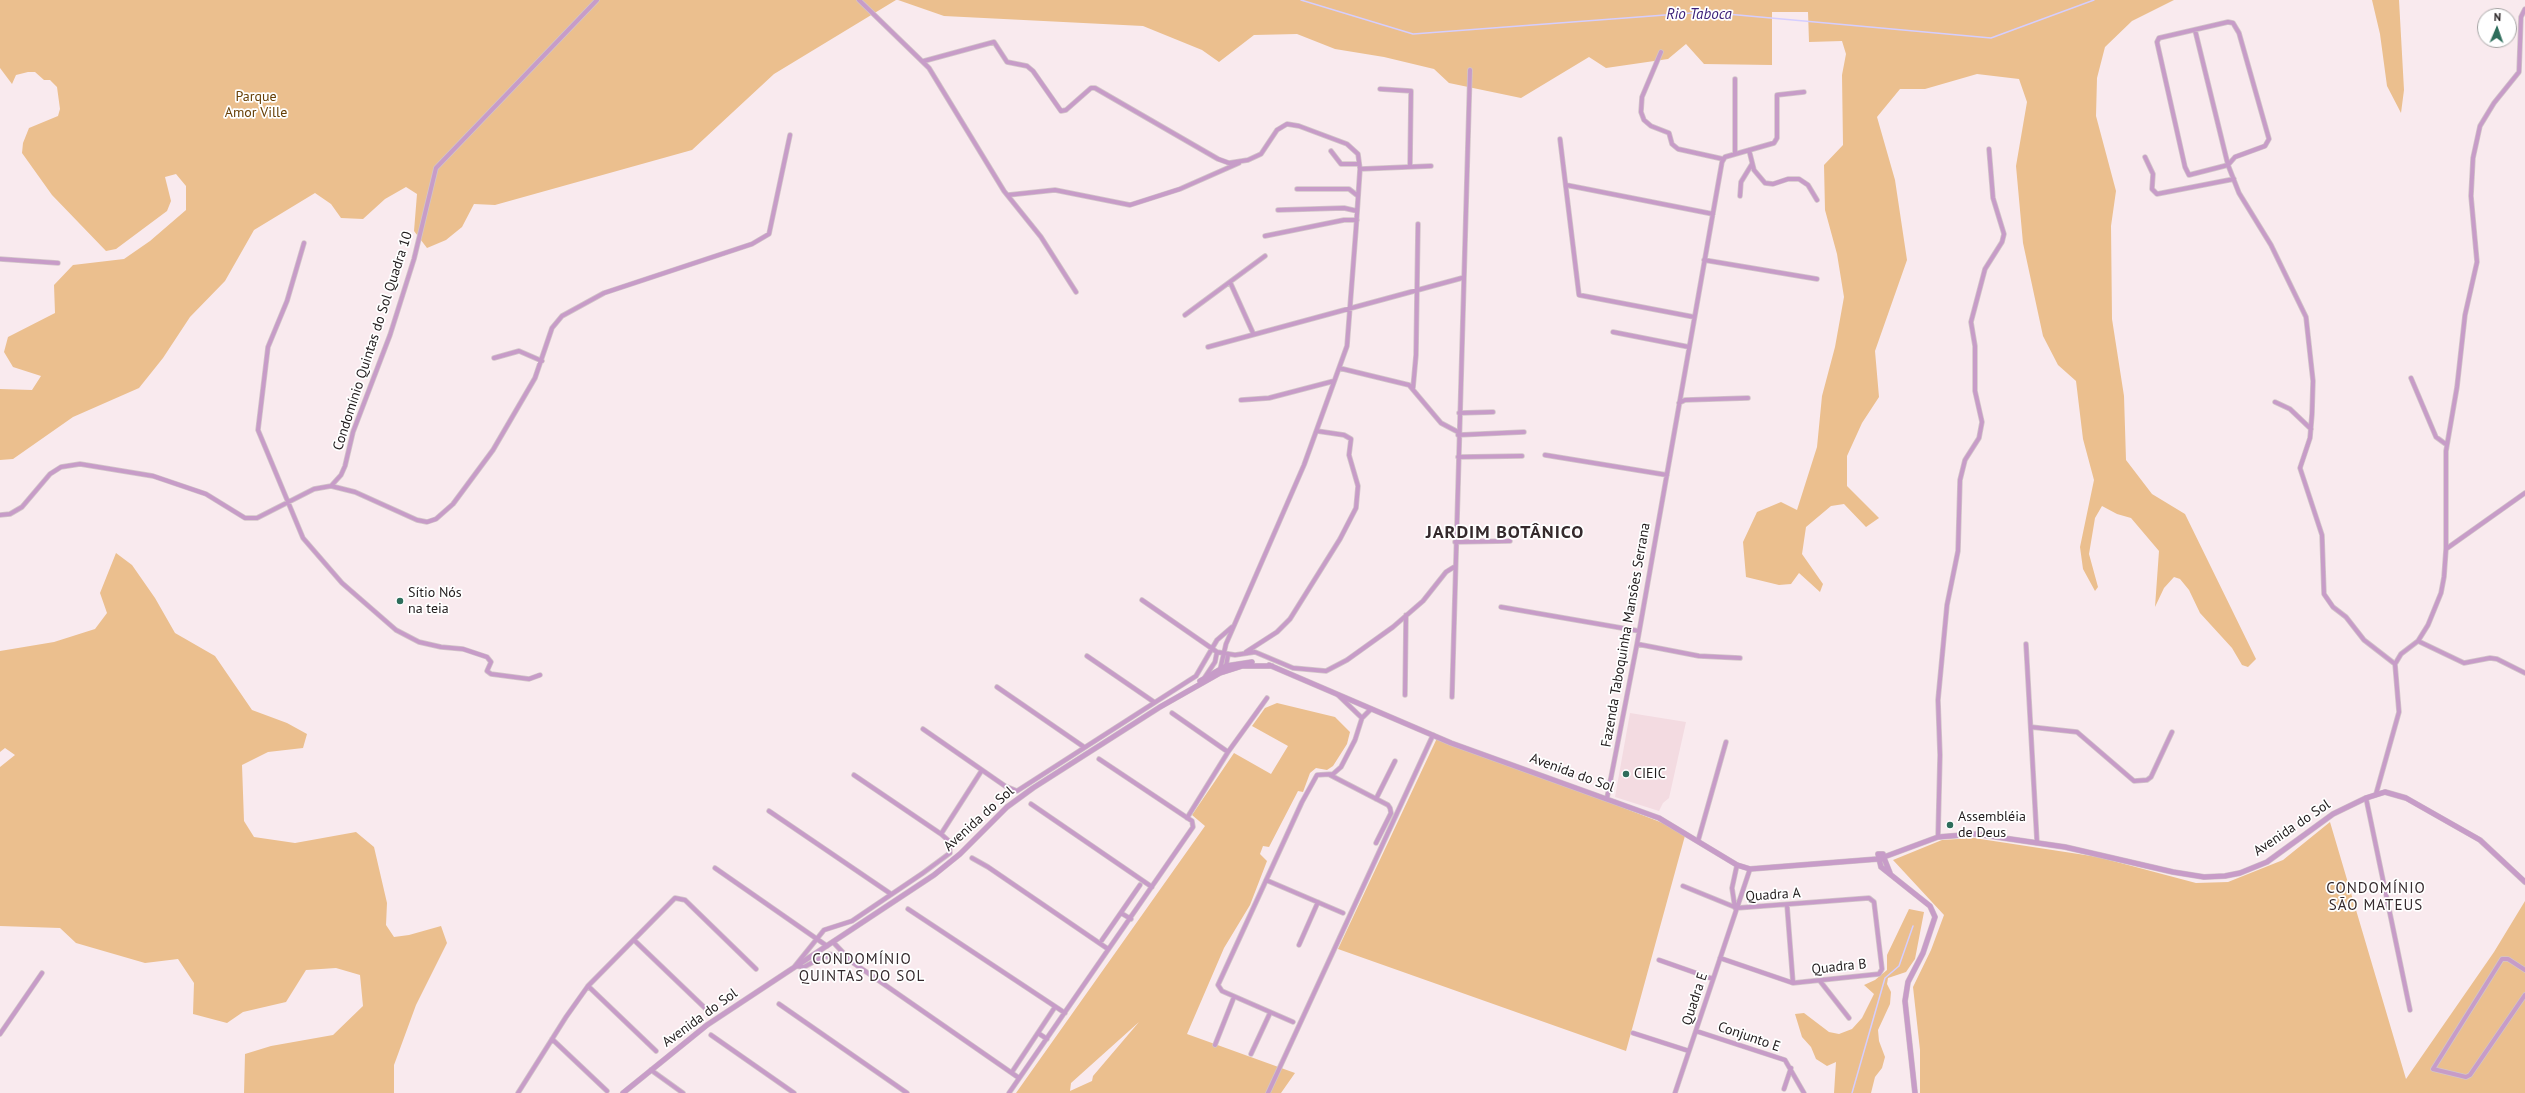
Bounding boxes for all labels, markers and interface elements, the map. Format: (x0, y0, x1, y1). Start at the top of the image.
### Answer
water label: Rio Taboca (1666, 6, 1732, 24)
north arrow (2477, 8, 2517, 48)
text: N (2494, 10, 2501, 24)
park label: Parque Amor Ville (225, 89, 287, 122)
street label: Condomínio Quintas do Sol Quadra 10 (330, 229, 416, 453)
street label: Fazenda Taboquinha Mansões Serrana (1598, 521, 1654, 749)
district label: JARDIM BOTÂNICO (1426, 522, 1584, 544)
place label: Sítio Nós na teia (408, 585, 462, 618)
marker: Sítio Nós na teia (395, 596, 405, 606)
street label: Avenida do Sol (1527, 750, 1617, 796)
place label: CIEIC (1634, 766, 1666, 782)
marker: CIEIC (1621, 769, 1631, 779)
street label: Avenida do Sol (940, 783, 1018, 855)
street label: Avenida do Sol (2250, 796, 2334, 860)
place label: Assembléia de Deus (1958, 809, 2026, 842)
marker: Assembléia de Deus (1945, 820, 1955, 830)
district label: CONDOMÍNIO SÃO MATEUS (2326, 880, 2426, 915)
street label: Quadra A (1745, 885, 1801, 905)
district label: CONDOMÍNIO QUINTAS DO SOL (799, 951, 925, 986)
street label: Quadra B (1811, 956, 1867, 978)
street label: Quadra E (1679, 970, 1711, 1028)
street label: Avenida do Sol (659, 985, 741, 1051)
street label: Conjunto E (1716, 1018, 1782, 1056)

